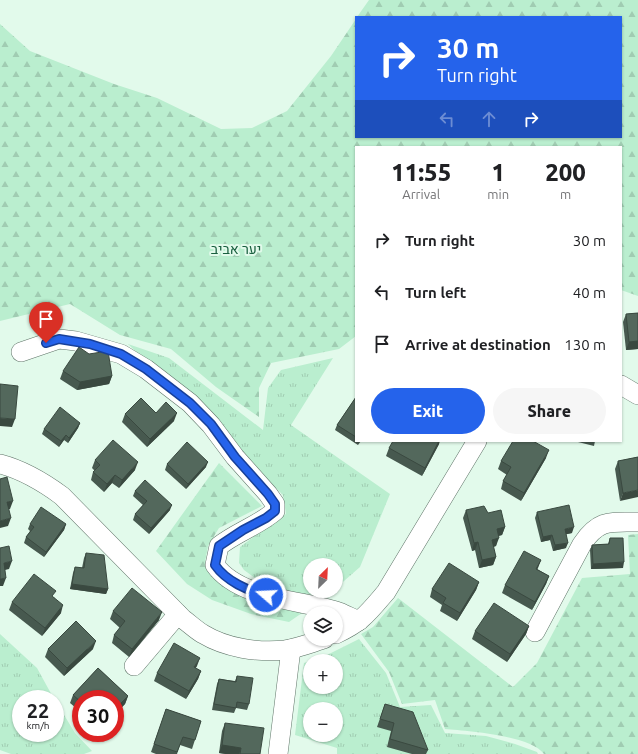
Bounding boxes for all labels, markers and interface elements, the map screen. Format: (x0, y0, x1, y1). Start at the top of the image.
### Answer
icon: right (371, 32, 423, 84)
text: 30 m (437, 32, 499, 63)
text: Turn right (437, 65, 517, 85)
icon: left (436, 108, 458, 130)
icon: ahead (478, 108, 500, 130)
icon: right (520, 108, 542, 130)
text: 11:55 (391, 159, 451, 186)
text: 1 (491, 159, 505, 186)
text: 200 (545, 159, 586, 186)
text: Arrival (402, 187, 440, 201)
text: min (487, 187, 509, 201)
text: m (560, 187, 571, 201)
icon: right (371, 229, 393, 251)
text: Turn right (405, 232, 475, 249)
text: 30 m (573, 232, 606, 249)
park label: יער אביב (211, 241, 261, 257)
icon: left (371, 281, 393, 303)
text: Turn left (405, 284, 466, 301)
text: 40 m (573, 284, 606, 301)
pin (29, 302, 63, 343)
icon: arrive (35, 308, 57, 330)
icon: arrive (371, 333, 393, 355)
text: Arrive at destination (405, 336, 551, 353)
text: 130 m (564, 336, 606, 353)
button: Exit (371, 388, 485, 434)
button: Share (493, 388, 606, 434)
north arrow (303, 558, 343, 598)
map controls (303, 558, 343, 742)
position arrow (245, 574, 287, 616)
button: layers (303, 606, 343, 646)
button: + (303, 654, 343, 694)
speed limit sign: 30 (72, 690, 124, 742)
text: 22 (27, 699, 49, 722)
button: − (303, 702, 343, 742)
text: km/h (26, 720, 50, 731)

